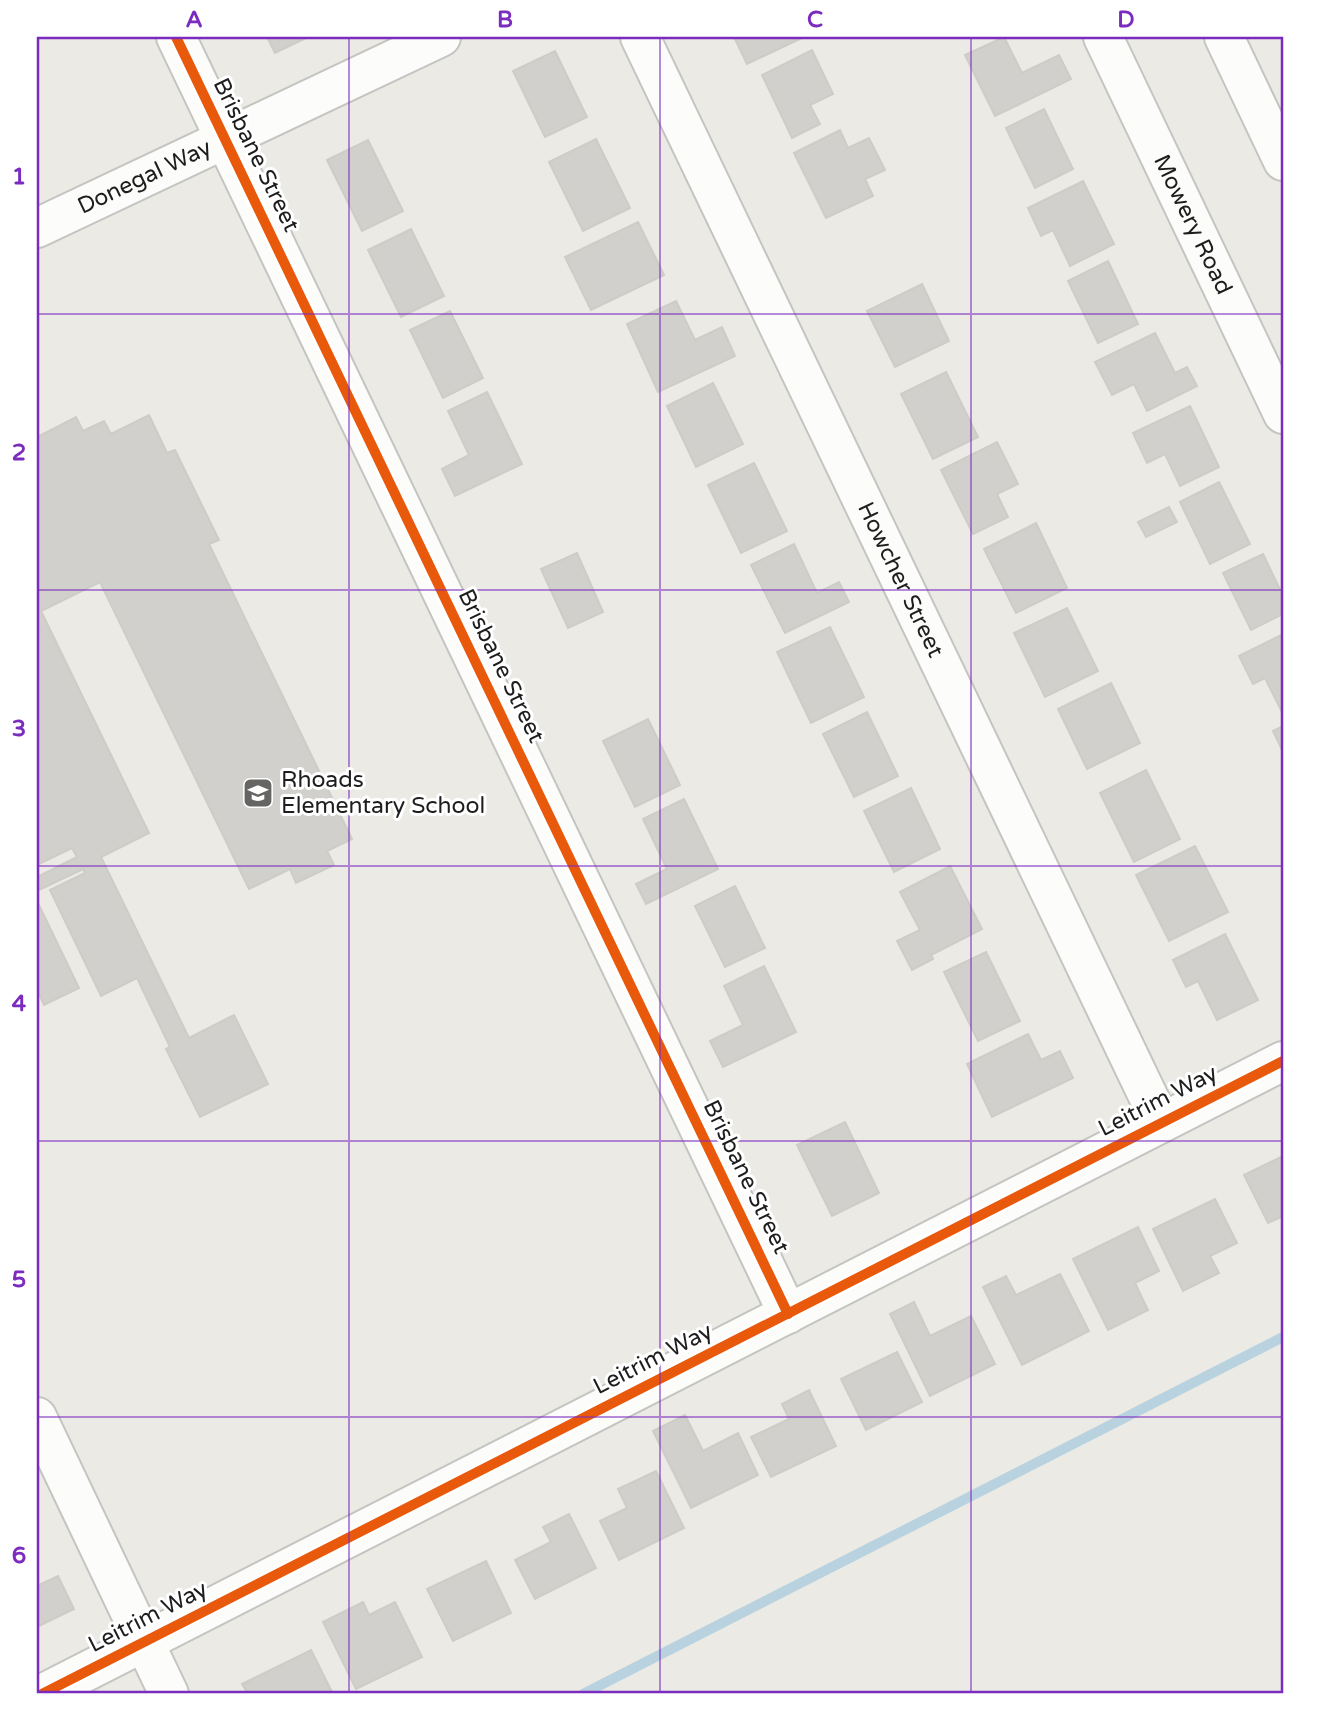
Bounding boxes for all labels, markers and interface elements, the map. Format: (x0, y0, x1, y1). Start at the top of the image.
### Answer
text: A (185, 6, 203, 34)
text: B (497, 6, 513, 34)
text: C (807, 6, 823, 34)
text: D (1117, 6, 1135, 34)
street label: Brisbane Street (207, 74, 305, 237)
street label: Donegal Way (73, 134, 216, 221)
street label: Mowery Road (1147, 150, 1238, 299)
text: 1 (12, 163, 26, 191)
text: 2 (12, 439, 26, 467)
street label: Howcher Street (851, 498, 950, 662)
street label: Brisbane Street (452, 585, 550, 748)
text: 3 (12, 715, 26, 743)
place label: Rhoads Elementary School (281, 766, 485, 820)
school or university icon: Rhoads Elementary School (241, 776, 275, 810)
text: 4 (12, 990, 27, 1018)
street label: Leitrim Way (1094, 1059, 1222, 1143)
street label: Brisbane Street (697, 1096, 795, 1259)
text: 5 (12, 1266, 26, 1294)
street label: Leitrim Way (589, 1317, 717, 1401)
text: 6 (12, 1542, 26, 1570)
street label: Leitrim Way (84, 1575, 212, 1659)

